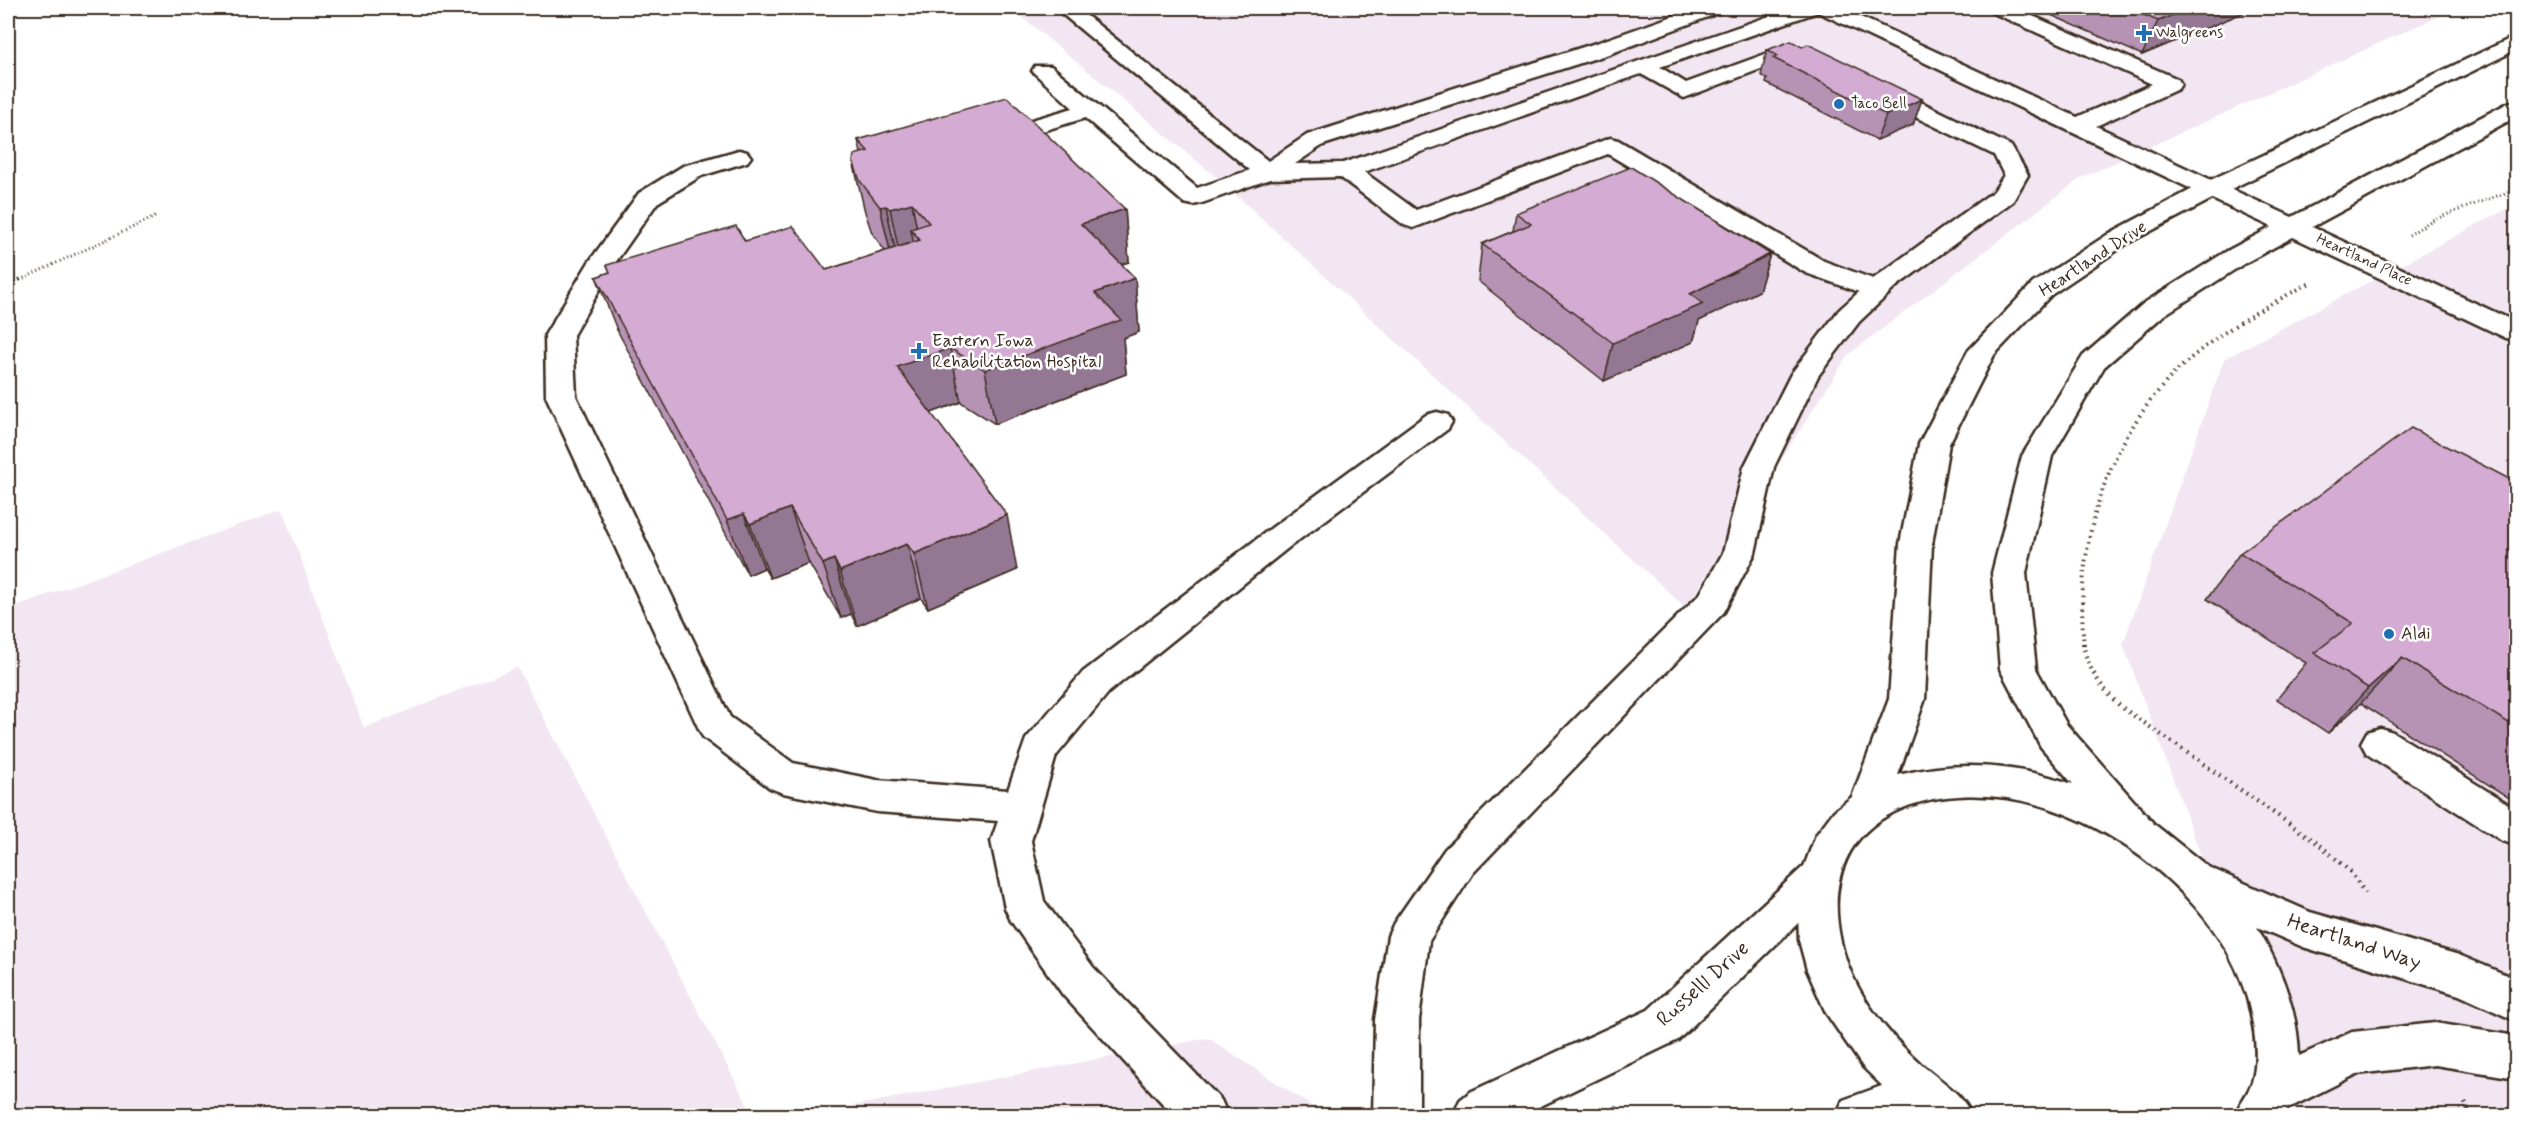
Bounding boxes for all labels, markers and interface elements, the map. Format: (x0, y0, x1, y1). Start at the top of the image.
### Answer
place label: Walgreens (2156, 23, 2223, 44)
marker: Walgreens (2137, 26, 2151, 40)
place label: Taco Bell (1851, 94, 1907, 114)
marker: Taco Bell (1832, 97, 1846, 111)
street label: Heartland Drive (2034, 215, 2152, 303)
street label: Heartland Place (2313, 229, 2415, 291)
place label: Eastern Iowa Rehabilitation Hospital (932, 329, 1101, 374)
marker: Eastern Iowa Rehabilitation Hospital (910, 342, 928, 360)
place label: Aldi (2401, 622, 2430, 646)
marker: Aldi (2382, 627, 2396, 641)
street label: Heartland Way (2283, 907, 2425, 977)
street label: Russelll Drive (1651, 935, 1755, 1033)

